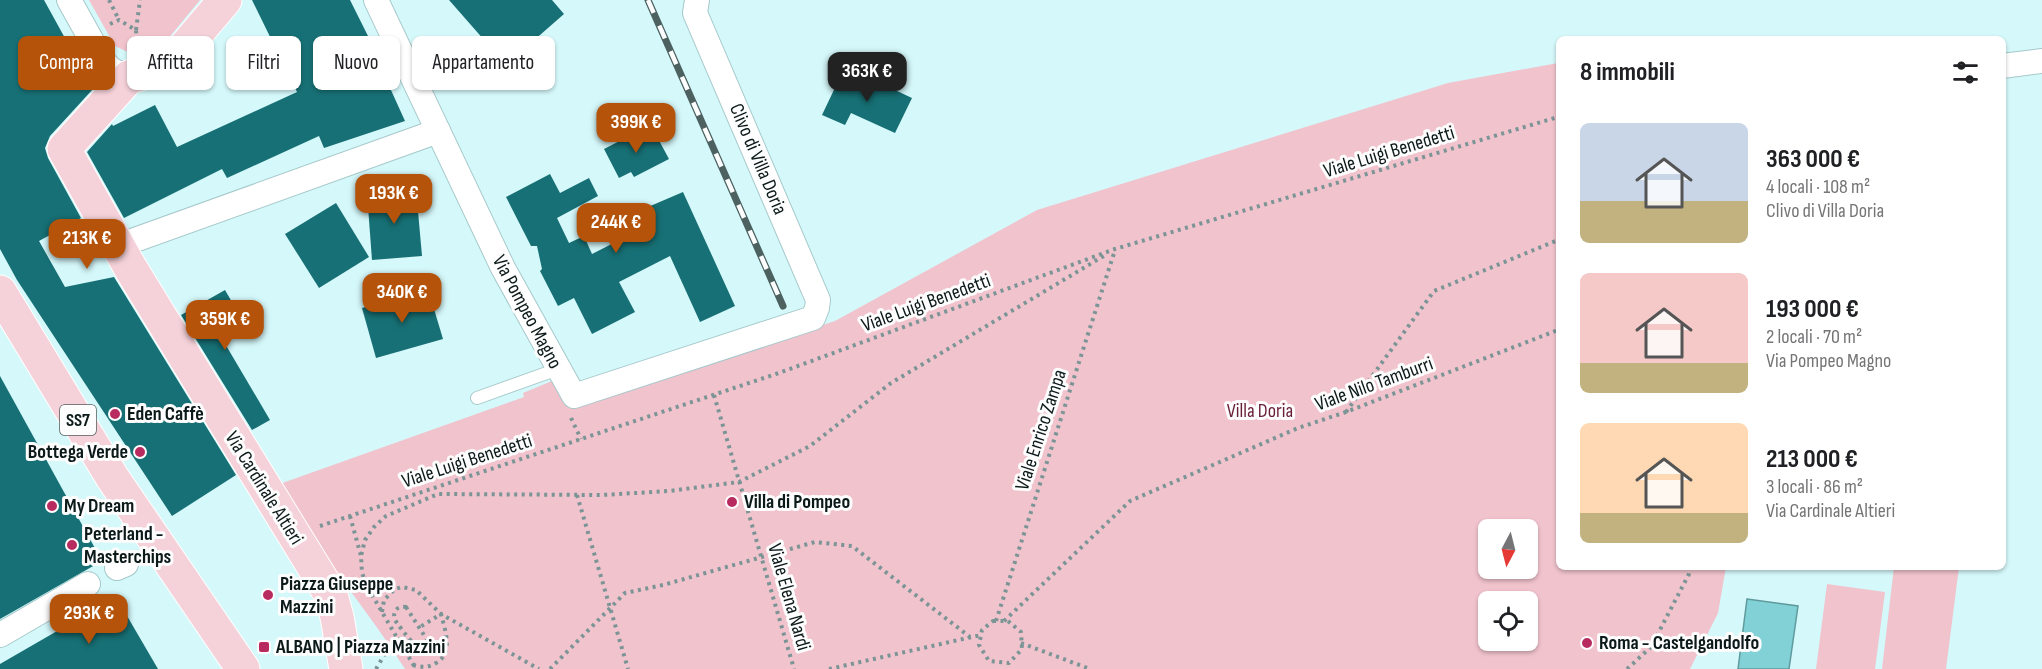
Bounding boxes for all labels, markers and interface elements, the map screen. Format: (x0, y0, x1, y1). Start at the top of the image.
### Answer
chip: Compra (18, 36, 115, 90)
chip: Affitta (127, 36, 214, 90)
chip: Filtri (226, 36, 301, 90)
chip: Nuovo (313, 36, 400, 90)
chip: Appartamento (412, 36, 555, 90)
pin: 363K € (818, 52, 916, 103)
icon: filters (1949, 56, 1982, 89)
text: 8 immobili (1580, 57, 1675, 88)
text: 363K € (842, 59, 892, 83)
street label: Clivo di Villa Doria (724, 100, 792, 218)
pin: 399K € (587, 103, 685, 154)
text: 399K € (610, 110, 662, 134)
street label: Viale Luigi Benedetti (1321, 121, 1457, 183)
text: 363 000 € (1766, 144, 1860, 175)
icon: home (1628, 147, 1700, 219)
pin: 193K € (345, 174, 443, 225)
text: 4 locali · 108 m² (1766, 175, 1870, 199)
text: 193K € (369, 181, 419, 205)
text: Clivo di Villa Doria (1766, 199, 1884, 223)
pin: 244K € (567, 203, 665, 254)
text: 244K € (591, 210, 641, 234)
pin: 213K € (38, 219, 136, 270)
text: 213K € (63, 226, 111, 250)
street label: Via Pompeo Magno (487, 251, 567, 373)
street label: Viale Luigi Benedetti (858, 269, 994, 337)
pin: 340K € (353, 273, 451, 324)
text: 340K € (376, 280, 428, 304)
text: 193 000 € (1766, 294, 1859, 325)
icon: home (1628, 297, 1700, 369)
pin: 359K € (176, 300, 274, 351)
text: 359K € (200, 307, 250, 331)
text: 2 locali · 70 m² (1766, 325, 1862, 349)
text: Via Pompeo Magno (1766, 349, 1891, 373)
street label: Viale Nilo Tamburri (1312, 352, 1436, 416)
street label: Viale Enrico Zampa (1010, 367, 1072, 493)
park label: Villa Doria (1227, 399, 1293, 423)
place label: Eden Caffè (127, 402, 204, 426)
road number: SS7 (60, 405, 96, 435)
marker: Eden Caffè (108, 407, 122, 421)
street label: Via Cardinale Altieri (220, 427, 308, 549)
street label: Viale Luigi Benedetti (399, 429, 535, 493)
place label: Bottega Verde (28, 440, 128, 464)
text: 213 000 € (1766, 444, 1858, 475)
marker: Bottega Verde (133, 445, 147, 459)
icon: home (1628, 447, 1700, 519)
text: 3 locali · 86 m² (1766, 475, 1863, 499)
place label: Villa di Pompeo (744, 490, 850, 514)
place label: My Dream (64, 494, 134, 518)
marker: Villa di Pompeo (725, 495, 739, 509)
marker: My Dream (45, 499, 59, 513)
text: Via Cardinale Altieri (1766, 499, 1895, 523)
north arrow (1478, 519, 1538, 579)
map controls (1478, 519, 1538, 651)
place label: Peterland - Masterchips (84, 522, 172, 569)
marker: Peterland - Masterchips (65, 538, 79, 552)
street label: Viale Elena Nardi (762, 541, 816, 653)
place label: Piazza Giuseppe Mazzini (280, 572, 393, 619)
marker: Piazza Giuseppe Mazzini (261, 588, 275, 602)
button: locate (1478, 591, 1538, 651)
pin: 293K € (40, 594, 138, 645)
text: 293K € (64, 601, 114, 625)
place label: Roma - Castelgandolfo (1599, 631, 1759, 655)
place label: ALBANO | Piazza Mazzini (275, 635, 445, 659)
marker: Roma - Castelgandolfo (1580, 636, 1594, 650)
marker: ALBANO | Piazza Mazzini (257, 640, 271, 654)

